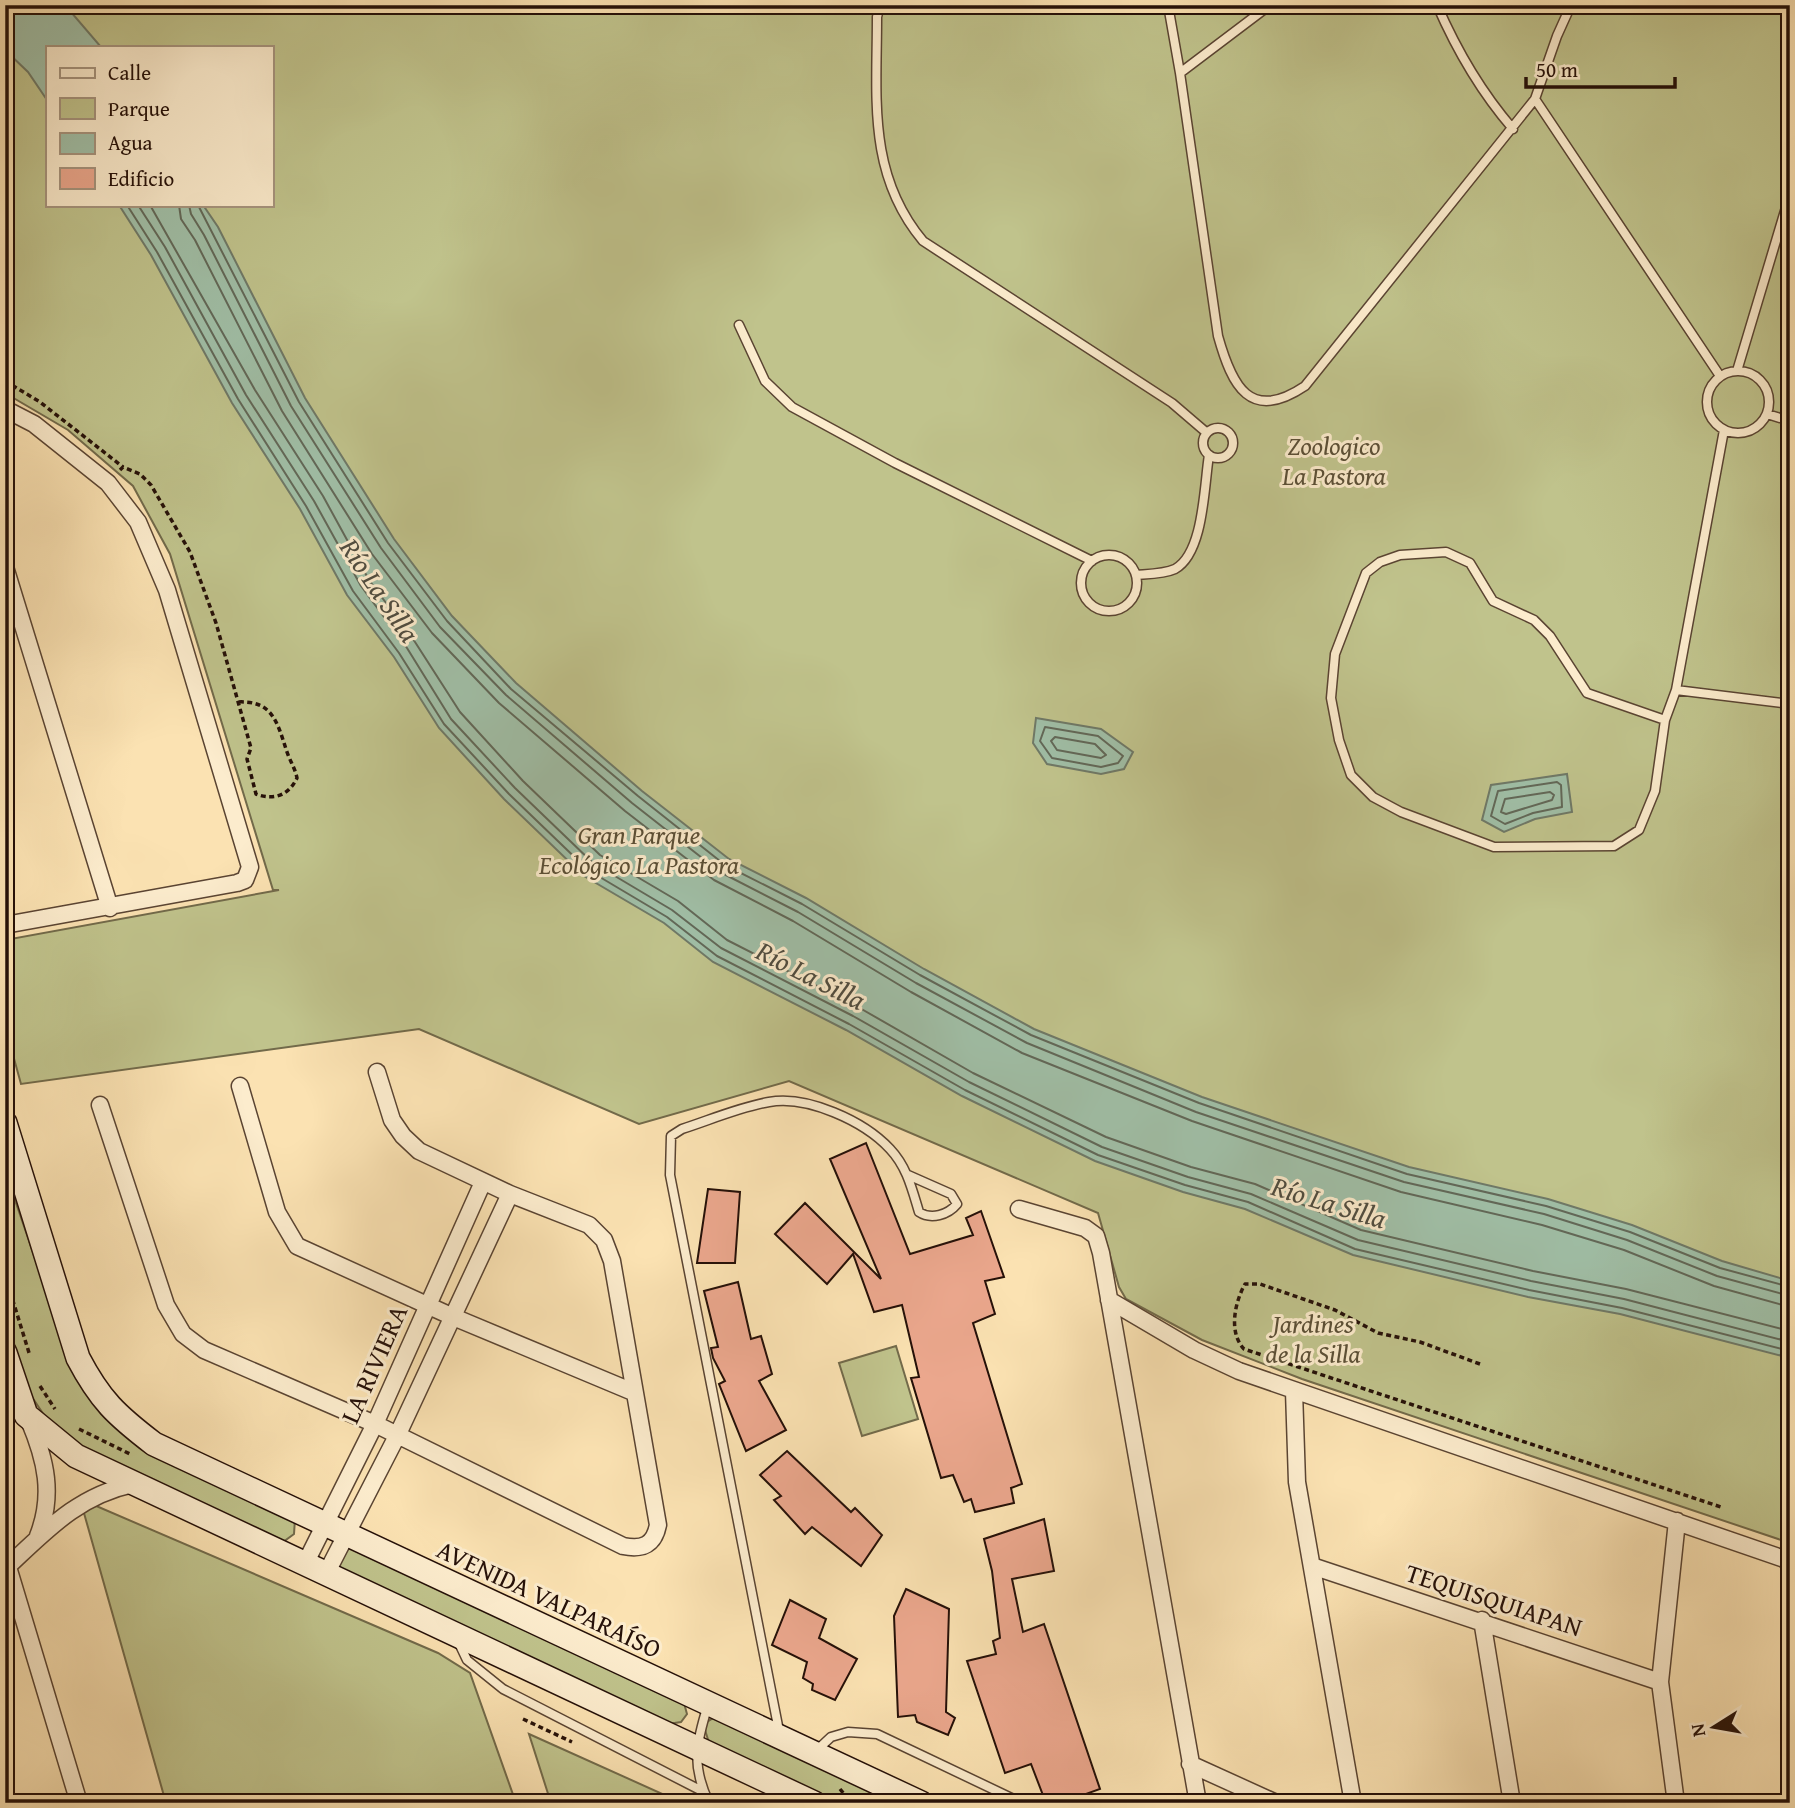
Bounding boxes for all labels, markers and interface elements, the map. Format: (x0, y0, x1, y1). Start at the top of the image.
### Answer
legend (46, 46, 273, 206)
scale bar (1526, 46, 1674, 90)
text: 50 m (1536, 54, 1578, 85)
text: Calle (108, 57, 151, 88)
text: Parque (108, 93, 170, 124)
text: Agua (108, 127, 153, 158)
text: Edificio (108, 163, 174, 194)
park label: Zoologico La Pastora (1281, 426, 1386, 495)
water label: Río La Silla (330, 529, 430, 650)
park label: Gran Parque Ecológico La Pastora (538, 815, 739, 884)
water label: Río La Silla (749, 929, 873, 1020)
water label: Río La Silla (1266, 1164, 1392, 1238)
street label: LA RIVIERA (330, 1298, 417, 1429)
park label: Jardines de la Silla (1266, 1304, 1360, 1373)
street label: AVENIDA VALPARAÍSO (430, 1529, 668, 1668)
street label: TEQUISQUIAPAN (1401, 1553, 1587, 1646)
north arrow (1680, 1692, 1750, 1762)
text: N (1682, 1721, 1712, 1739)

